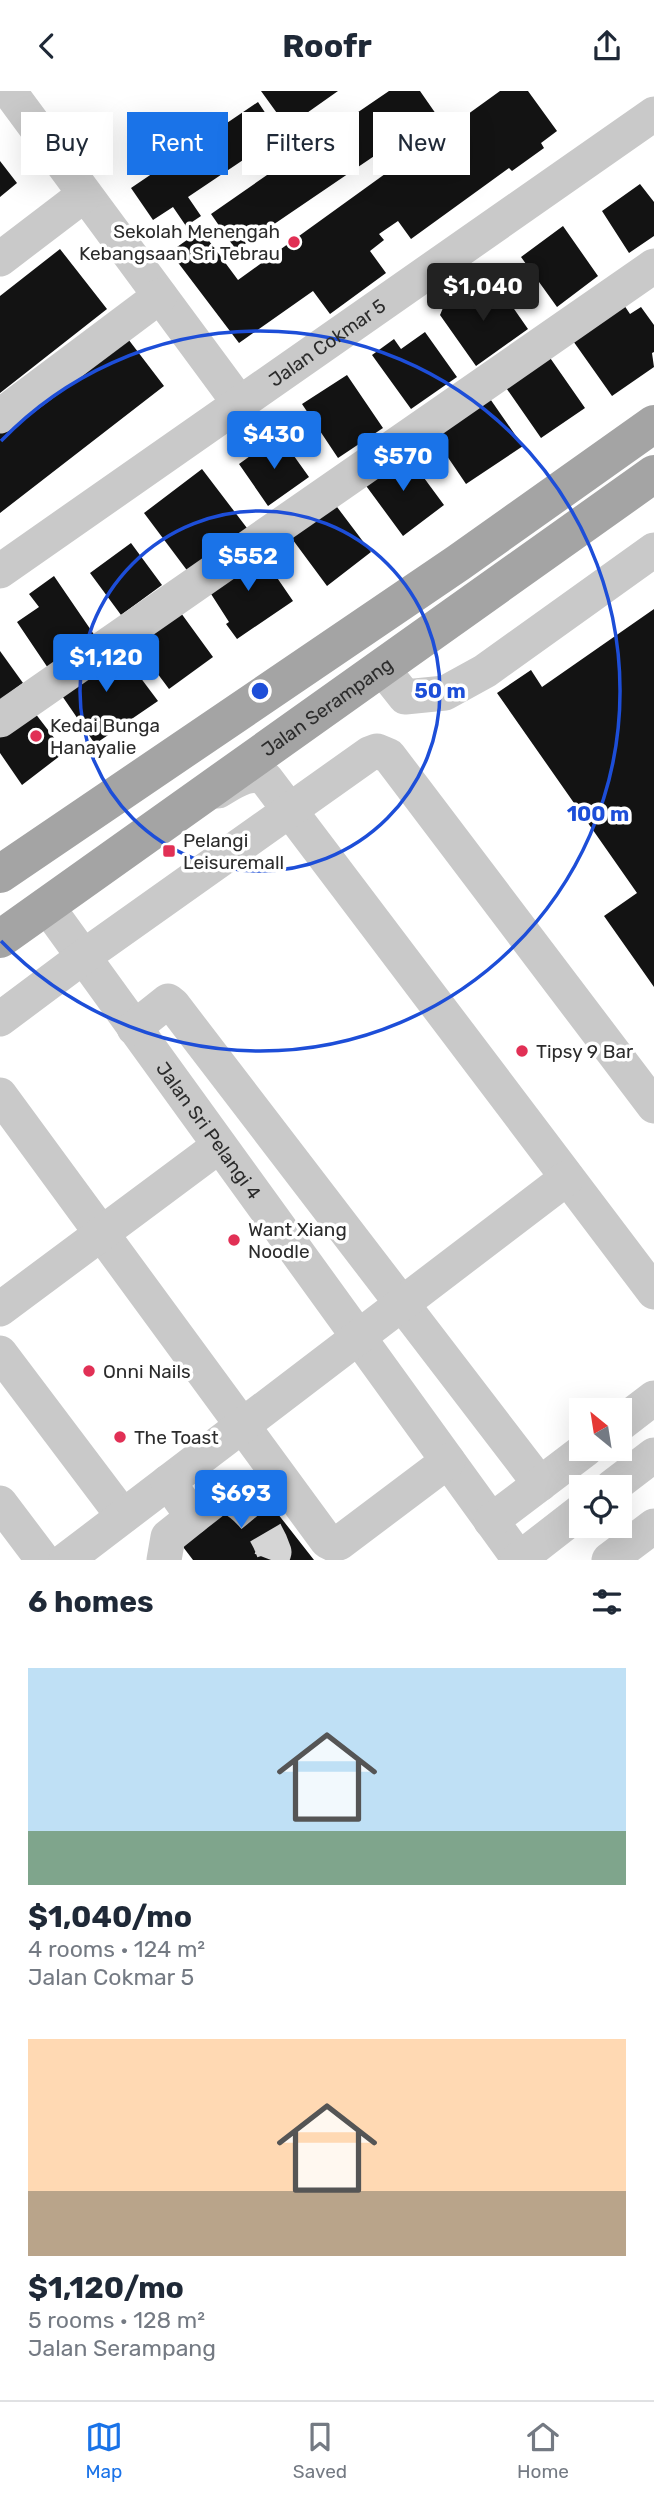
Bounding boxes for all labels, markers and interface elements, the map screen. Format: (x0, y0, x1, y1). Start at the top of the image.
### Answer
icon: back (28, 27, 66, 65)
text: Roofr (282, 27, 372, 65)
icon: share (588, 27, 626, 65)
chip: Buy (21, 112, 113, 175)
chip: Rent (127, 112, 228, 175)
chip: Filters (242, 112, 359, 175)
chip: New (373, 112, 470, 175)
place label: Sekolah Menengah Kebangsaan Sri Tebrau (79, 220, 280, 265)
marker: Sekolah Menengah Kebangsaan Sri Tebrau (286, 234, 302, 250)
pin: $1,040 (426, 264, 540, 323)
text: $1,040 (443, 272, 523, 300)
street label: Jalan Cokmar 5 (264, 294, 390, 392)
pin: $430 (233, 411, 315, 471)
text: $430 (243, 420, 305, 448)
pin: $570 (362, 433, 444, 493)
text: $570 (373, 442, 433, 470)
pin: $552 (207, 533, 289, 593)
text: $552 (218, 542, 278, 570)
pin: $1,120 (49, 635, 163, 694)
text: $1,120 (69, 643, 143, 671)
street label: Jalan Serampang (257, 653, 397, 761)
text: 50 m (414, 678, 466, 703)
centre of rings (248, 679, 272, 703)
place label: Kedai Bunga Hanayalie (50, 714, 160, 759)
marker: Kedai Bunga Hanayalie (28, 728, 44, 744)
text: 100 m (567, 801, 629, 826)
place label: Pelangi Leisuremall (183, 829, 284, 874)
marker: Pelangi Leisuremall (161, 843, 177, 859)
place label: Tipsy 9 Bar (536, 1040, 634, 1063)
marker: Tipsy 9 Bar (514, 1043, 530, 1059)
street label: Jalan Sri Pelangi 4 (151, 1057, 266, 1204)
place label: Want Xiang Noodle (248, 1218, 347, 1263)
marker: Want Xiang Noodle (226, 1232, 242, 1248)
place label: Onni Nails (103, 1360, 191, 1383)
marker: Onni Nails (81, 1363, 97, 1379)
north arrow (569, 1398, 632, 1461)
map controls (569, 1398, 632, 1538)
place label: The Toast (134, 1426, 219, 1449)
marker: The Toast (112, 1429, 128, 1445)
pin: $693 (200, 1471, 282, 1530)
button: locate (569, 1475, 632, 1538)
text: $693 (211, 1479, 271, 1507)
icon: filters (588, 1583, 626, 1621)
text: 6 homes (28, 1584, 154, 1620)
icon: home (264, 1714, 390, 1840)
text: $1,040/mo (28, 1899, 192, 1935)
text: 4 rooms · 124 m² (28, 1935, 205, 1963)
text: Jalan Cokmar 5 (28, 1963, 194, 1991)
icon: home (264, 2085, 390, 2211)
text: $1,120/mo (28, 2270, 184, 2306)
text: 5 rooms · 128 m² (28, 2306, 205, 2334)
text: Jalan Serampang (28, 2334, 216, 2362)
tab: Map (85, 2418, 123, 2483)
tab: Saved (293, 2418, 347, 2483)
tab: Home (517, 2418, 569, 2483)

